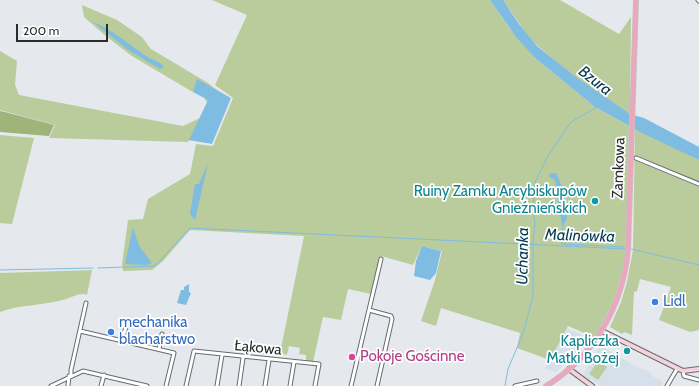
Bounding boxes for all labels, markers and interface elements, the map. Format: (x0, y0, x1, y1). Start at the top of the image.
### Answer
scale bar (18, 16, 110, 42)
text: 200 m (23, 23, 59, 38)
water label: Bzura (574, 62, 616, 100)
street label: Zamkowa (609, 137, 629, 199)
place label: Ruiny Zamku Arcybiskupów Gnieźnieńskich (414, 183, 587, 218)
marker: Ruiny Zamku Arcybiskupów Gnieźnieńskich (590, 196, 600, 206)
water label: Malinówka (545, 225, 615, 247)
water label: Uchanka (513, 227, 533, 285)
place label: Lidl (663, 293, 686, 311)
marker: Lidl (650, 297, 660, 307)
place label: mechanika blacharstwo (119, 314, 195, 349)
marker: mechanika blacharstwo (106, 327, 116, 337)
place label: Kapliczka Matki Bożej (546, 333, 619, 368)
street label: Łąkowa (234, 337, 282, 359)
marker: Kapliczka Matki Bożej (622, 346, 632, 356)
place label: Pokoje Gościnne (360, 348, 464, 366)
marker: Pokoje Gościnne (347, 352, 357, 362)

